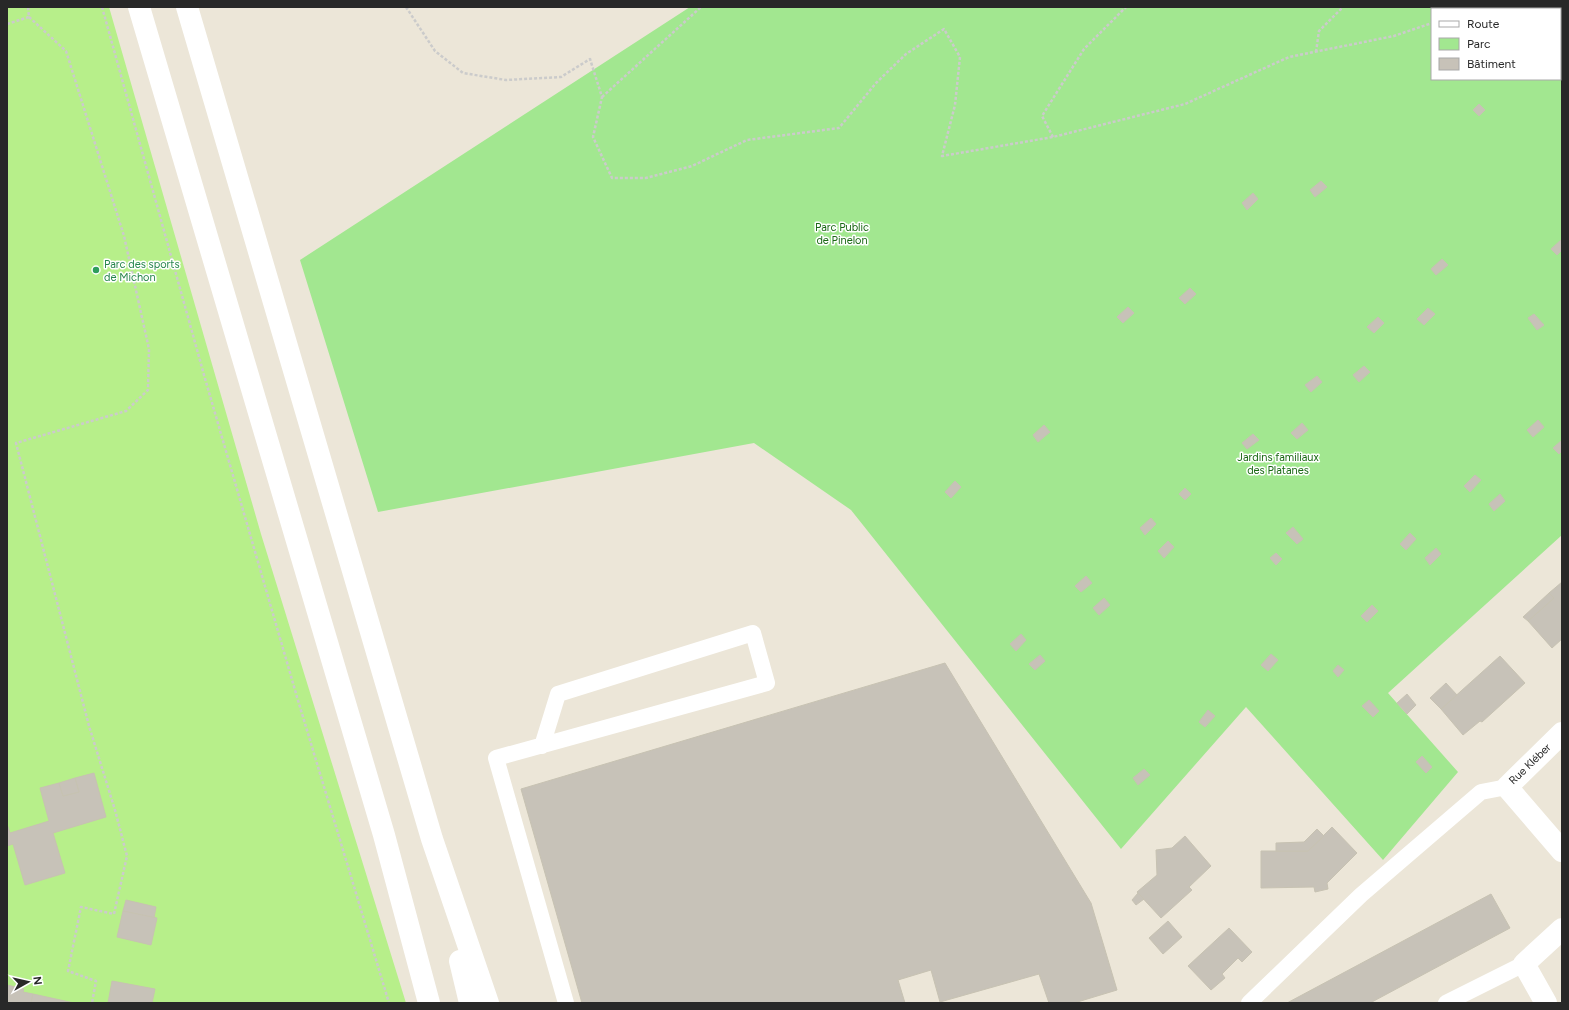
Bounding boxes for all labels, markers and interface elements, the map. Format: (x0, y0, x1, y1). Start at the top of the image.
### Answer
legend (1431, 8, 1561, 80)
text: Route (1467, 17, 1500, 31)
text: Parc (1467, 37, 1491, 51)
text: Bâtiment (1467, 57, 1516, 71)
park label: Parc Public de Pinelon (815, 221, 869, 247)
place label: Parc des sports de Michon (104, 258, 180, 284)
marker: Parc des sports de Michon (91, 265, 101, 275)
park label: Jardins familiaux des Platanes (1237, 451, 1320, 477)
street label: Rue Kléber (1506, 741, 1554, 787)
north arrow (8, 962, 48, 1002)
text: N (30, 976, 44, 986)

